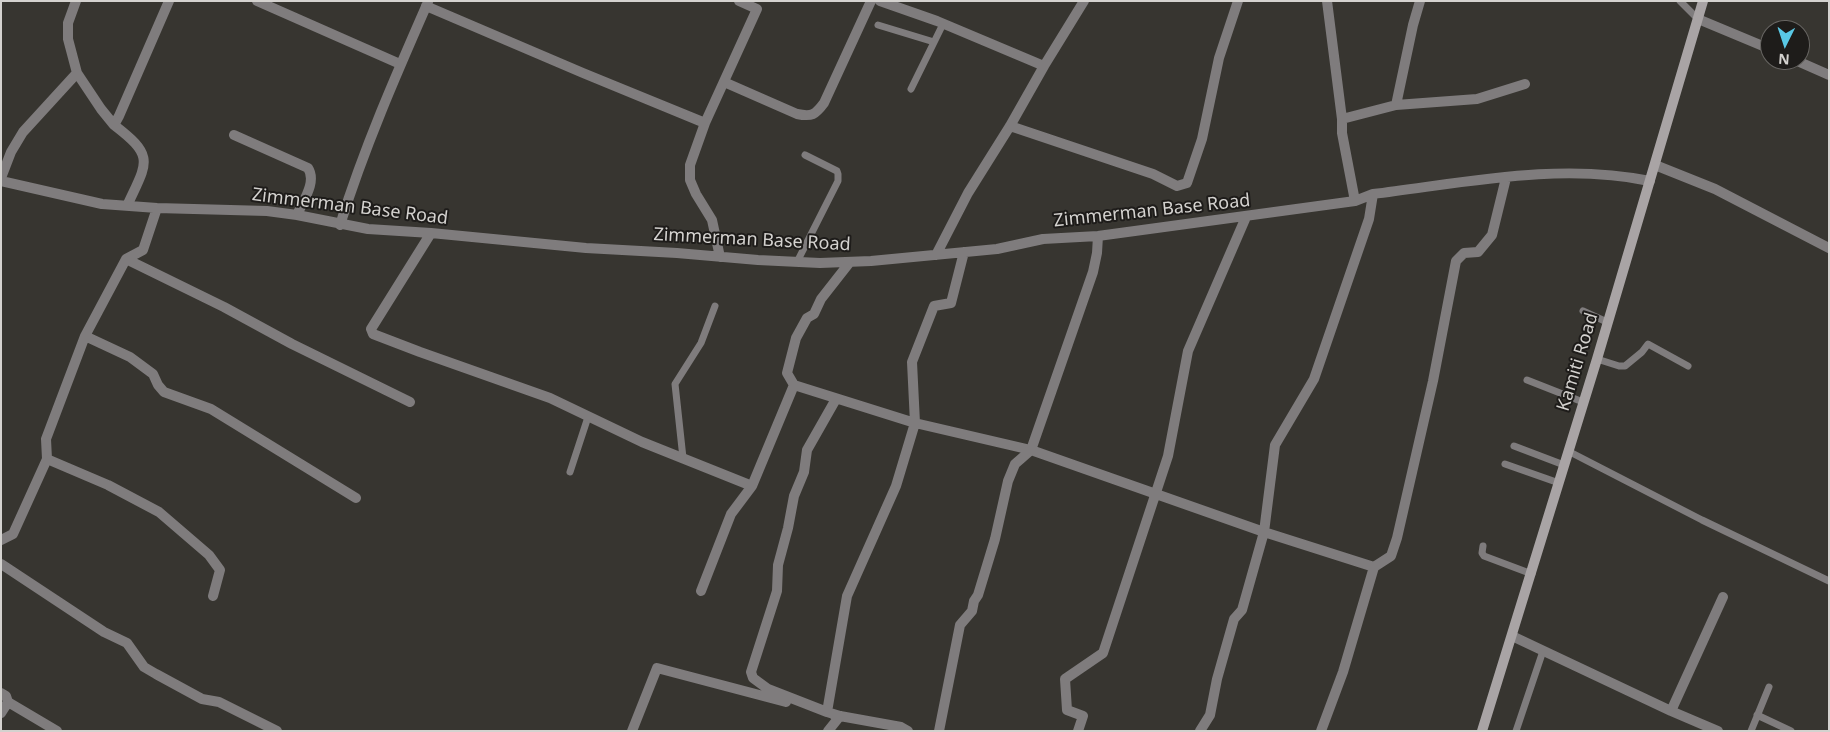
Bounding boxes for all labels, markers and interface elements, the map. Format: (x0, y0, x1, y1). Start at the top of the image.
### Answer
north arrow (1760, 20, 1810, 70)
text: N (1778, 50, 1790, 69)
street label: Zimmerman Base Road (251, 184, 449, 230)
street label: Zimmerman Base Road (1053, 190, 1251, 232)
street label: Zimmerman Base Road (653, 224, 851, 256)
street label: Kamiti Road (1553, 310, 1603, 414)

